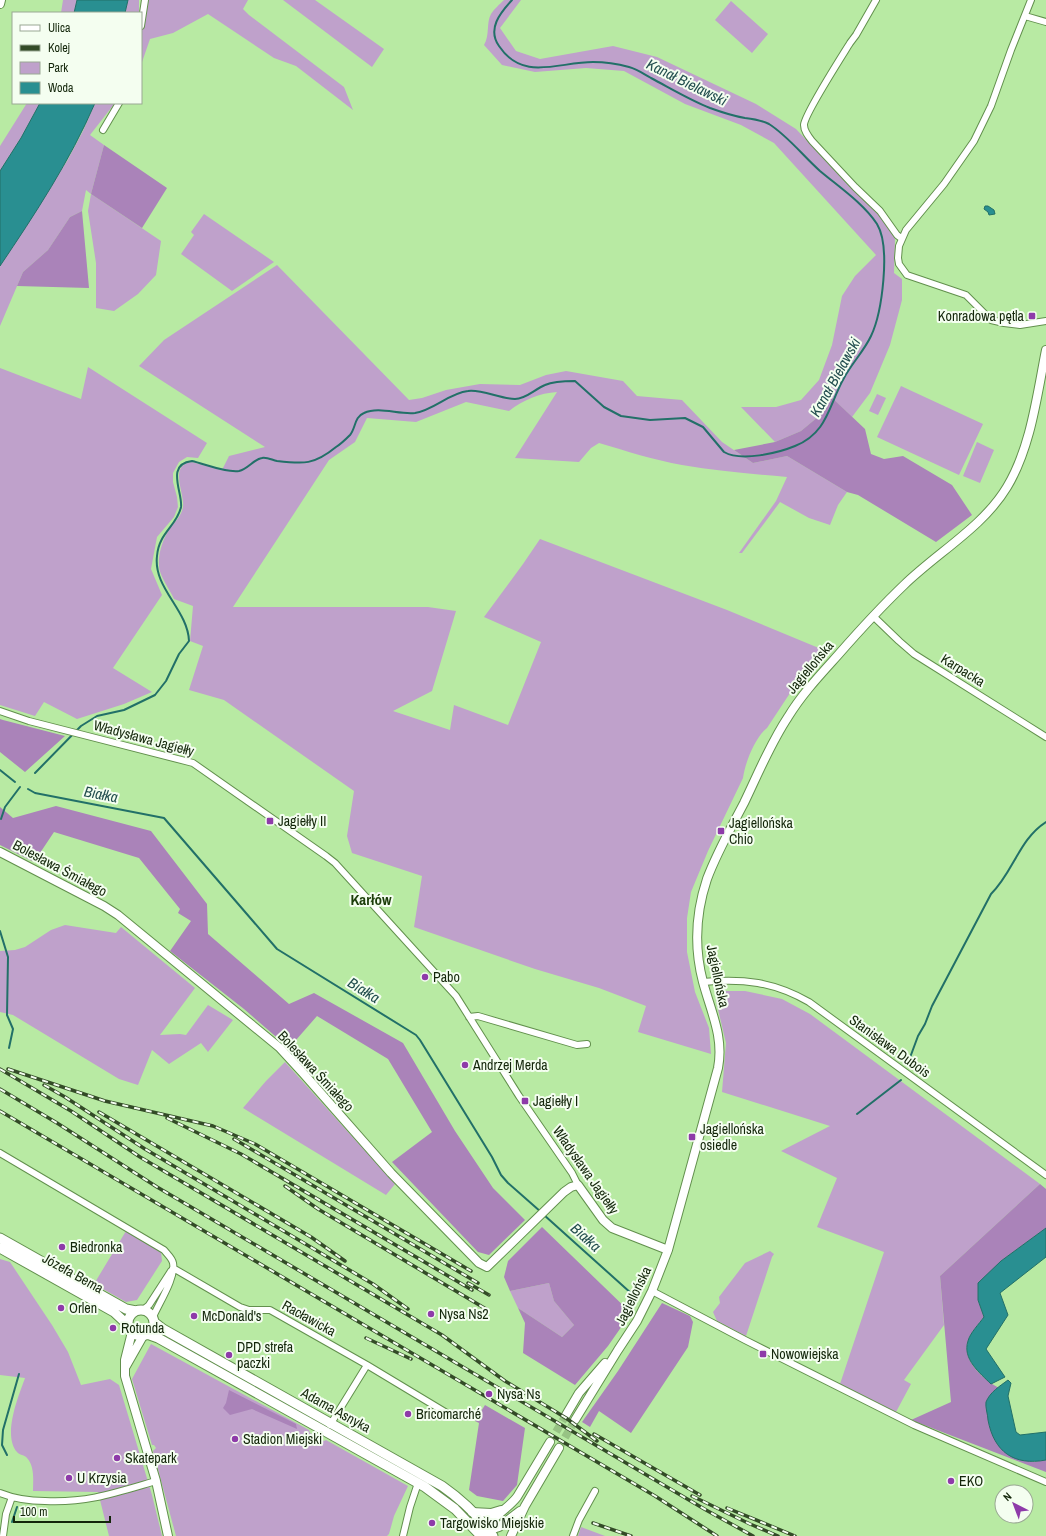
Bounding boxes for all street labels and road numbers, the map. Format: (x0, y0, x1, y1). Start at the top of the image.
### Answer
street label: Jagiellońska (783, 636, 838, 697)
street label: Karpacka (938, 650, 989, 691)
street label: Władysława Jagiełły (92, 716, 196, 760)
street label: Bolesława Śmiałego (10, 836, 110, 900)
street label: Jagiellońska (703, 943, 734, 1010)
street label: Stanisława Dubois (846, 1011, 934, 1082)
street label: Bolesława Śmiałego (274, 1027, 358, 1115)
street label: Władysława Jagiełły (549, 1123, 623, 1218)
street label: Józefa Bema (39, 1249, 107, 1297)
street label: Jagiellońska (611, 1263, 655, 1329)
street label: Racławicka (279, 1296, 340, 1340)
street label: Adama Asnyka (297, 1383, 374, 1437)

